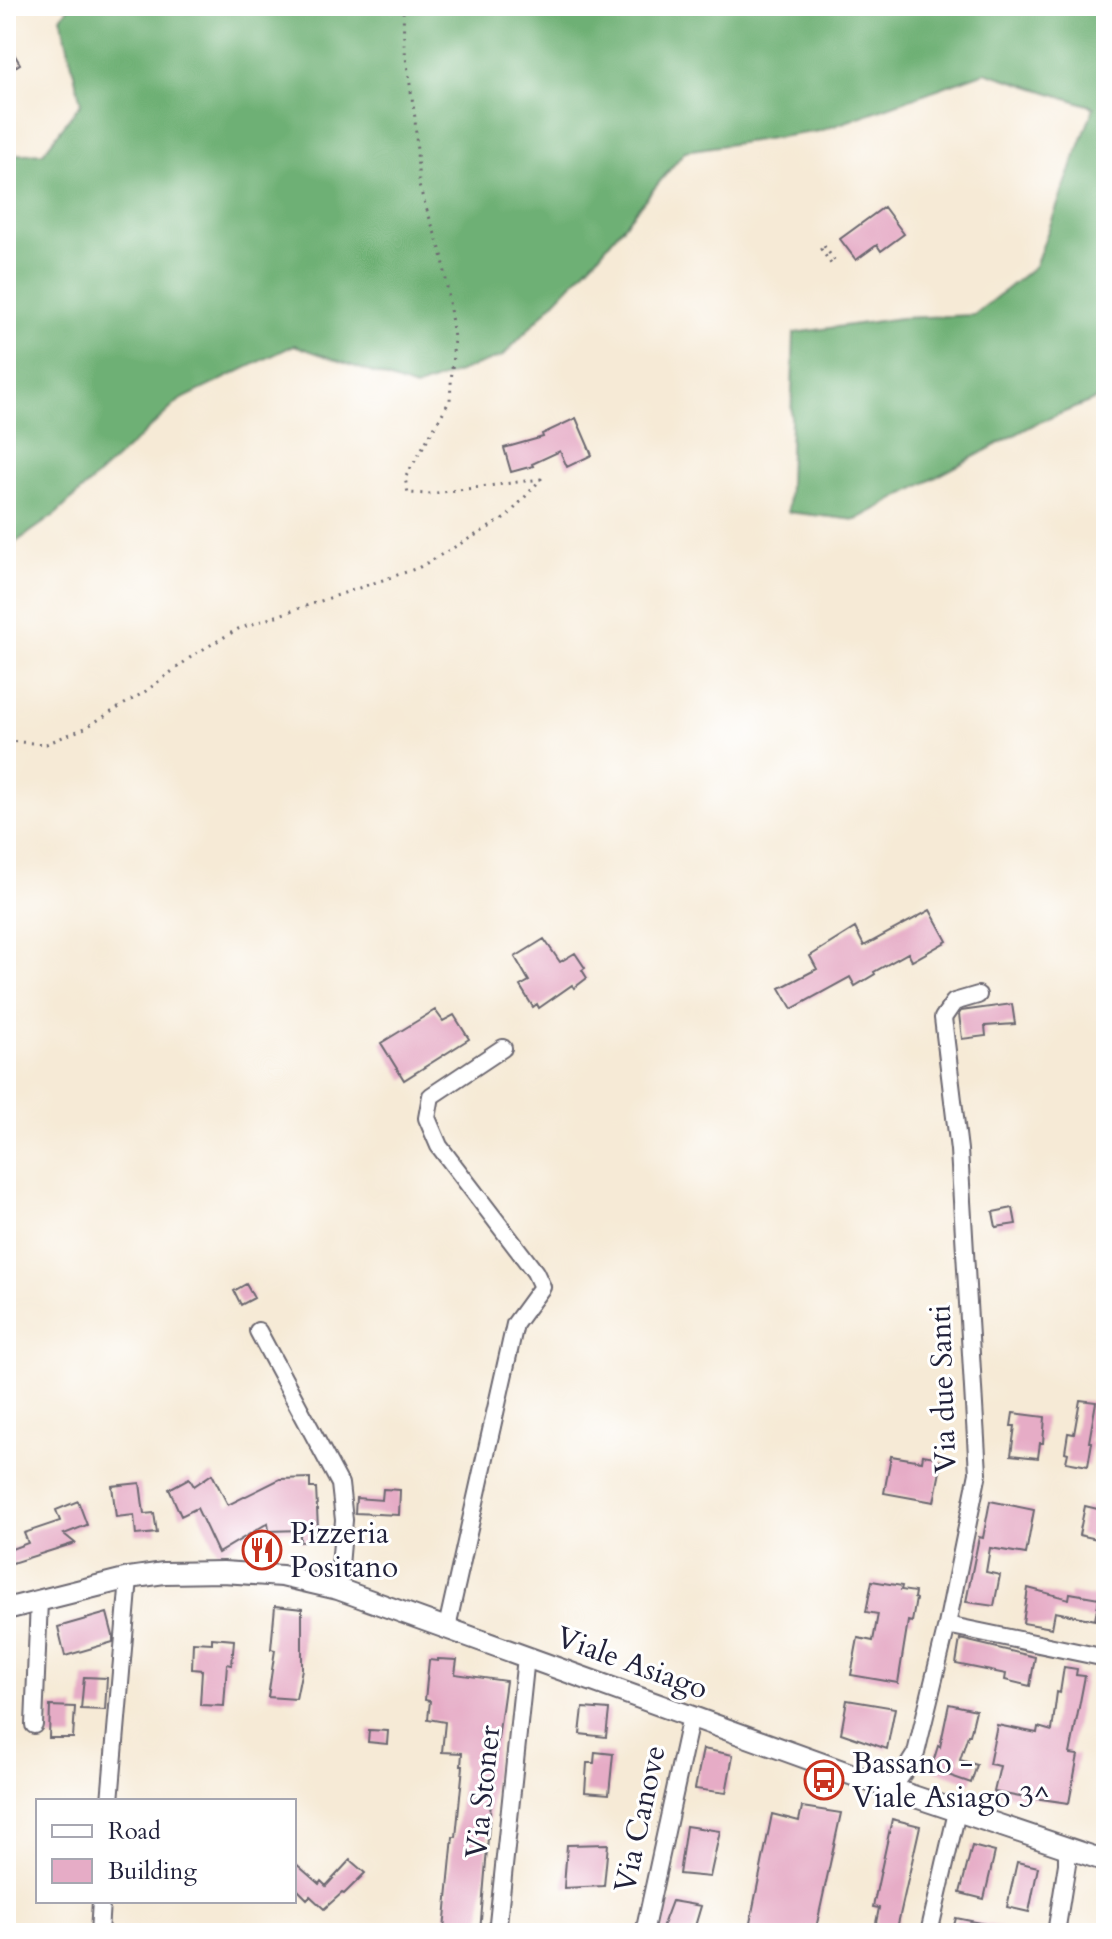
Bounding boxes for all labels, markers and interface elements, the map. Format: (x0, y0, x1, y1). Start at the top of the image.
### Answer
street label: Via due Santi (920, 1304, 966, 1474)
place label: Pizzeria Positano (290, 1513, 398, 1588)
restaurant icon: Pizzeria Positano (241, 1529, 283, 1571)
street label: Viale Asiago (550, 1617, 714, 1709)
street label: Via Stoner (456, 1723, 510, 1861)
street label: Via Canove (604, 1742, 676, 1896)
place label: Bassano - Viale Asiago 3^ (852, 1743, 1049, 1818)
bus stop icon: Bassano - Viale Asiago 3^ (803, 1759, 845, 1801)
legend (36, 1799, 296, 1903)
text: Road (108, 1815, 161, 1848)
text: Building (108, 1855, 198, 1888)

